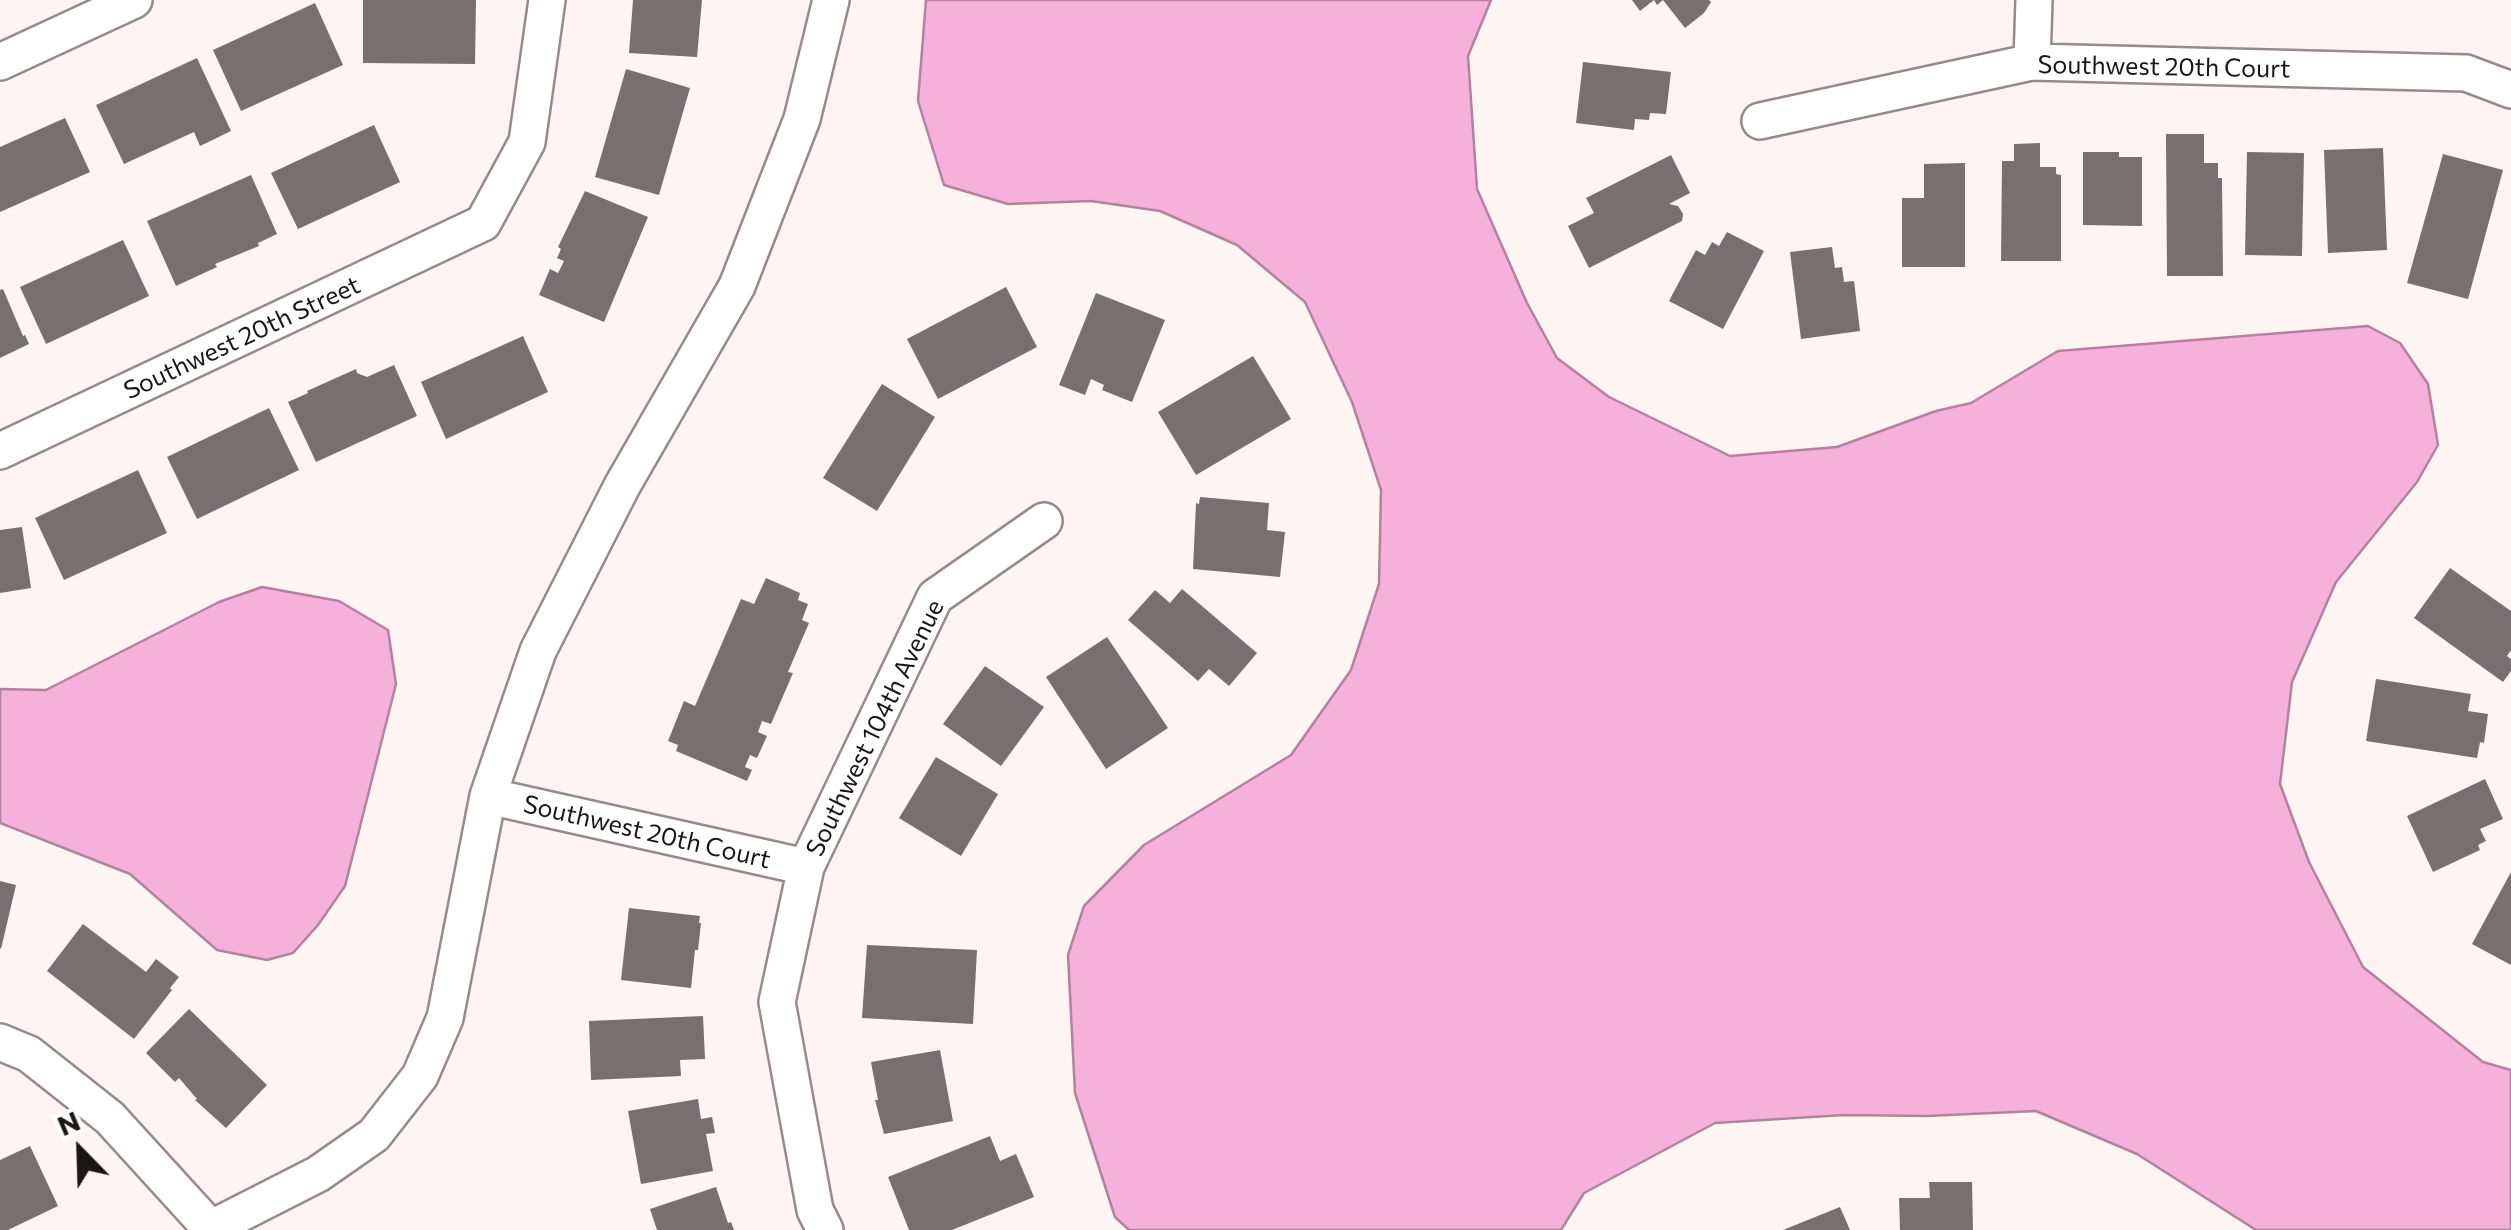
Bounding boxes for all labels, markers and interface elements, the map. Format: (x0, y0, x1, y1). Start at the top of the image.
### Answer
street label: Southwest 20th Court (2037, 50, 2291, 84)
street label: Southwest 20th Street (119, 270, 365, 406)
street label: Southwest 104th Avenue (800, 595, 950, 861)
street label: Southwest 20th Court (521, 789, 773, 875)
north arrow (30, 1100, 130, 1200)
text: N (52, 1103, 85, 1142)

